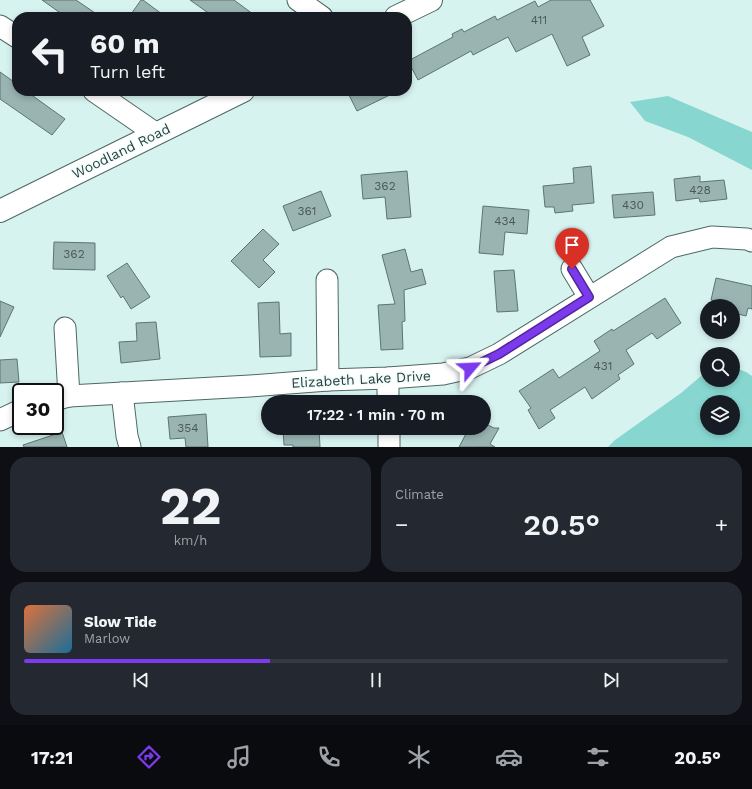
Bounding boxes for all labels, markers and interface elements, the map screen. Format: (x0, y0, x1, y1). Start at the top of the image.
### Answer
house number: 411 (531, 13, 547, 27)
text: 60 m (90, 27, 160, 60)
icon: left (24, 28, 76, 80)
text: Turn left (90, 61, 165, 82)
street label: Woodland Road (69, 120, 173, 182)
house number: 362 (374, 179, 396, 193)
house number: 428 (689, 183, 711, 197)
house number: 430 (622, 198, 644, 212)
house number: 361 (298, 204, 316, 218)
house number: 434 (494, 214, 516, 228)
pin (555, 228, 589, 269)
icon: arrive (561, 234, 583, 256)
house number: 362 (63, 247, 85, 261)
map controls (700, 299, 740, 435)
button: sound (700, 299, 740, 339)
position arrow (449, 347, 491, 389)
button: search (700, 347, 740, 387)
house number: 431 (593, 359, 613, 373)
street label: Elizabeth Lake Drive (291, 367, 431, 391)
speed limit sign: 30 (12, 383, 64, 435)
button: layers (700, 395, 740, 435)
text: 17:22 · 1 min · 70 m (307, 406, 445, 424)
house number: 354 (177, 421, 199, 435)
text: 22 (160, 476, 221, 537)
text: Climate (395, 487, 444, 502)
text: 20.5° (523, 507, 600, 542)
text: − (395, 512, 408, 537)
text: + (715, 512, 728, 537)
text: km/h (174, 533, 207, 548)
text: Slow Tide (84, 613, 157, 631)
text: Marlow (84, 631, 130, 646)
icon: previous (130, 669, 152, 691)
icon: pause (365, 669, 387, 691)
icon: next (600, 669, 622, 691)
icon: directions (135, 743, 163, 771)
icon: music (225, 743, 253, 771)
icon: phone (315, 743, 343, 771)
icon: climate (405, 743, 433, 771)
icon: car (495, 743, 523, 771)
icon: filters (584, 743, 612, 771)
text: 17:21 (31, 747, 73, 768)
text: 20.5° (674, 747, 721, 768)

